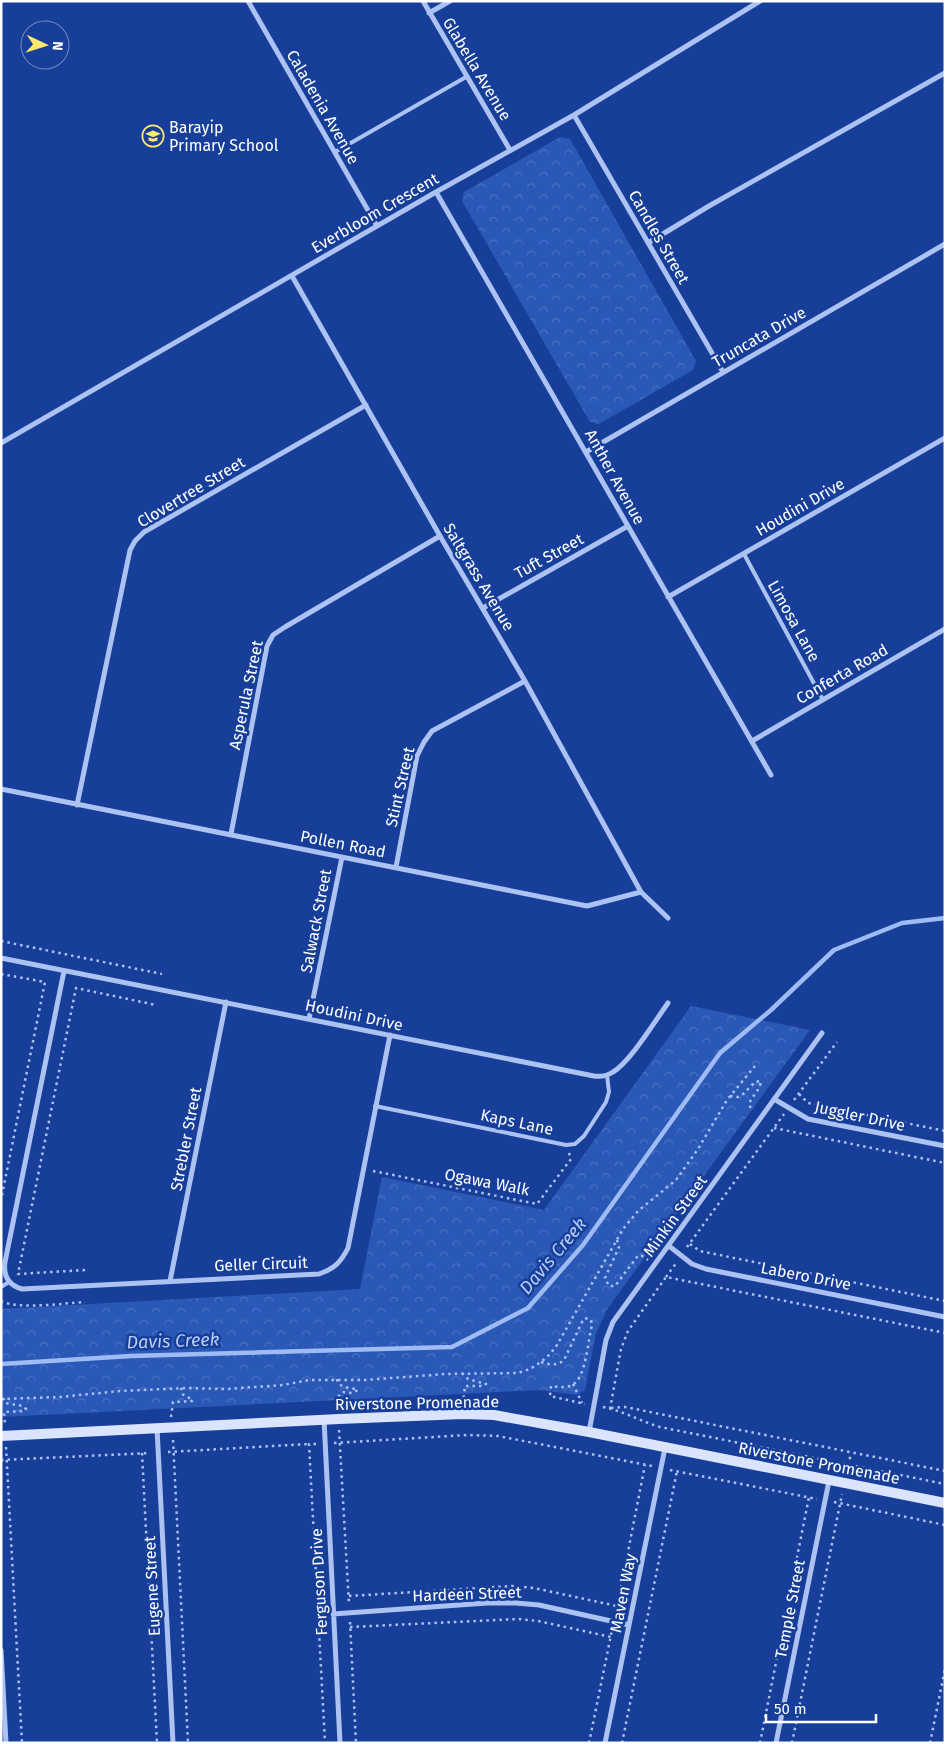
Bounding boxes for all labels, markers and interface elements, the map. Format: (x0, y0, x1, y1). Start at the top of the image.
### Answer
street label: Glabella Avenue (439, 14, 515, 124)
north arrow (20, 20, 70, 70)
text: N (49, 41, 66, 51)
street label: Caladenia Avenue (283, 46, 363, 168)
place label: Barayip Primary School (169, 118, 279, 155)
school or university icon: Barayip Primary School (141, 124, 165, 148)
street label: Everbloom Crescent (308, 169, 442, 257)
street label: Candles Street (625, 187, 694, 287)
street label: Truncata Drive (709, 303, 809, 371)
street label: Anther Avenue (581, 426, 649, 528)
street label: Clovertree Street (134, 452, 248, 532)
street label: Houdini Drive (752, 474, 848, 540)
street label: Saltgrass Avenue (439, 520, 519, 634)
street label: Tuft Street (511, 529, 587, 583)
street label: Limosa Lane (764, 577, 824, 665)
street label: Asperula Street (225, 638, 267, 751)
street label: Conferta Road (793, 640, 891, 708)
street label: Stint Street (382, 745, 419, 829)
street label: Pollen Road (299, 826, 387, 862)
street label: Salwack Street (297, 867, 335, 975)
street label: Houdini Drive (303, 995, 405, 1035)
street label: Strebler Street (167, 1085, 205, 1193)
street label: Juggler Drive (813, 1097, 907, 1135)
street label: Kaps Lane (479, 1105, 555, 1139)
street label: Ogawa Walk (443, 1164, 532, 1200)
street label: Minkin Street (639, 1171, 711, 1260)
water label: Davis Creek (515, 1213, 591, 1299)
street label: Geller Circuit (214, 1253, 308, 1275)
street label: Labero Drive (759, 1258, 853, 1294)
water label: Davis Creek (126, 1328, 220, 1354)
street label: Riverstone Promenade (335, 1392, 499, 1414)
street label: Riverstone Promenade (737, 1438, 901, 1488)
street label: Ferguson Drive (307, 1528, 331, 1636)
street label: Eugene Street (140, 1535, 164, 1637)
street label: Maven Way (606, 1552, 640, 1634)
street label: Temple Street (771, 1558, 809, 1660)
street label: Hardeen Street (412, 1583, 522, 1605)
scale bar (766, 1692, 876, 1724)
text: 50 m (774, 1700, 807, 1718)

